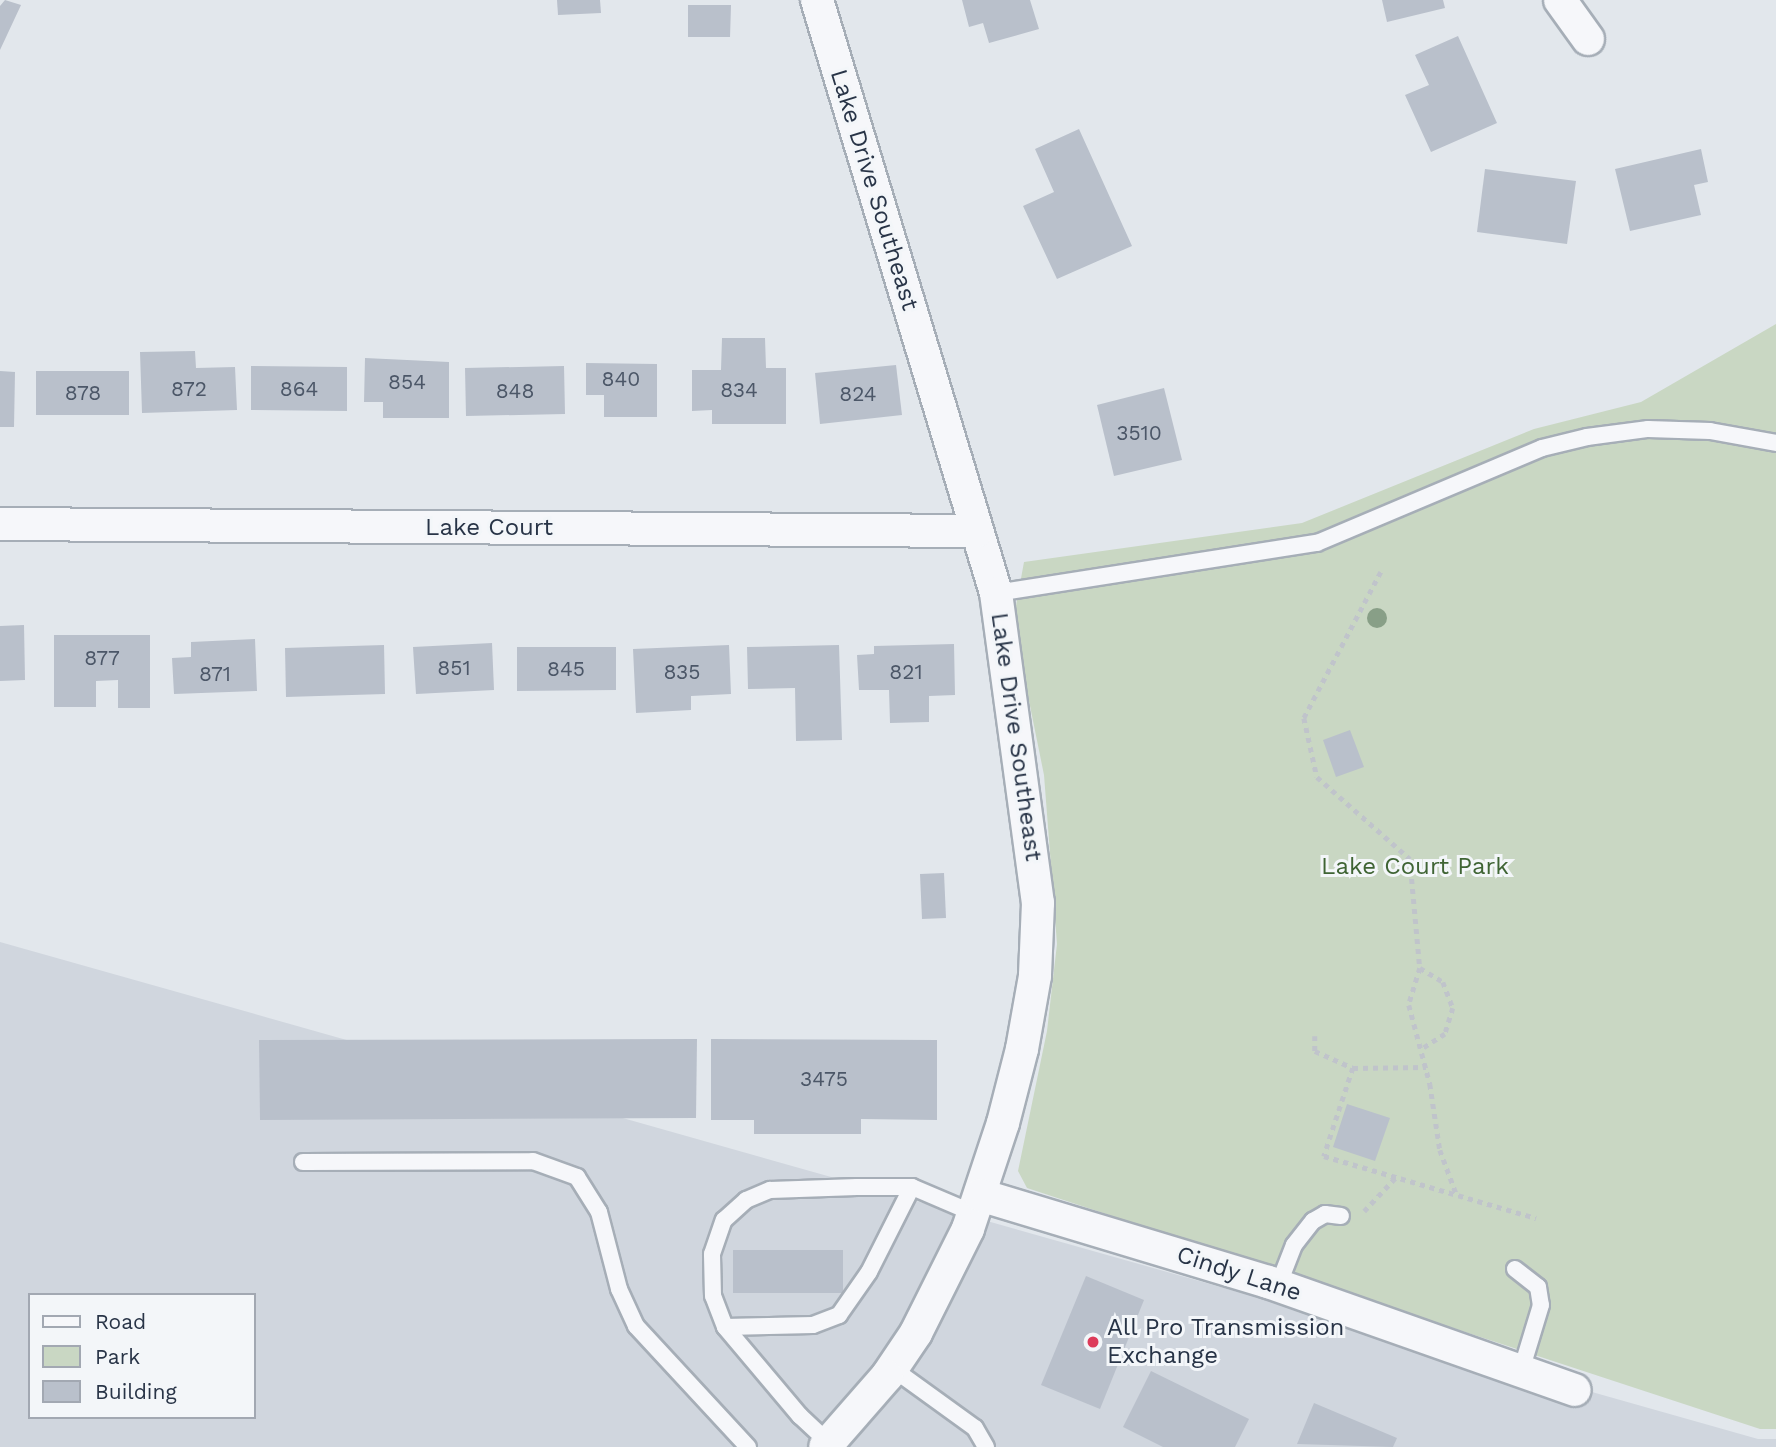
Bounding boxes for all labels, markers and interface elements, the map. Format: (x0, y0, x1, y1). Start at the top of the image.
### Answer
street label: Lake Drive Southeast (824, 66, 924, 314)
house number: 840 (602, 366, 640, 392)
house number: 854 (388, 369, 426, 395)
house number: 872 (171, 376, 207, 402)
house number: 864 (280, 376, 318, 402)
house number: 834 (720, 377, 758, 403)
house number: 848 (496, 378, 534, 404)
house number: 878 (65, 380, 101, 406)
house number: 824 (839, 381, 877, 407)
house number: 3510 (1116, 420, 1162, 446)
street label: Lake Court (425, 514, 553, 542)
street label: Lake Drive Southeast (984, 611, 1048, 863)
house number: 877 (84, 645, 120, 671)
house number: 851 (437, 655, 471, 681)
house number: 845 (547, 656, 585, 682)
house number: 835 (664, 659, 700, 685)
house number: 821 (889, 659, 923, 685)
house number: 871 (199, 661, 231, 687)
park label: Lake Court Park (1321, 853, 1509, 881)
house number: 3475 (800, 1066, 848, 1092)
street label: Cindy Lane (1173, 1240, 1305, 1308)
legend (28, 1293, 256, 1419)
text: Road (95, 1309, 146, 1334)
place label: All Pro Transmission Exchange (1107, 1314, 1346, 1370)
marker: All Pro Transmission Exchange (1085, 1334, 1101, 1350)
text: Park (95, 1344, 140, 1369)
text: Building (95, 1379, 177, 1404)

